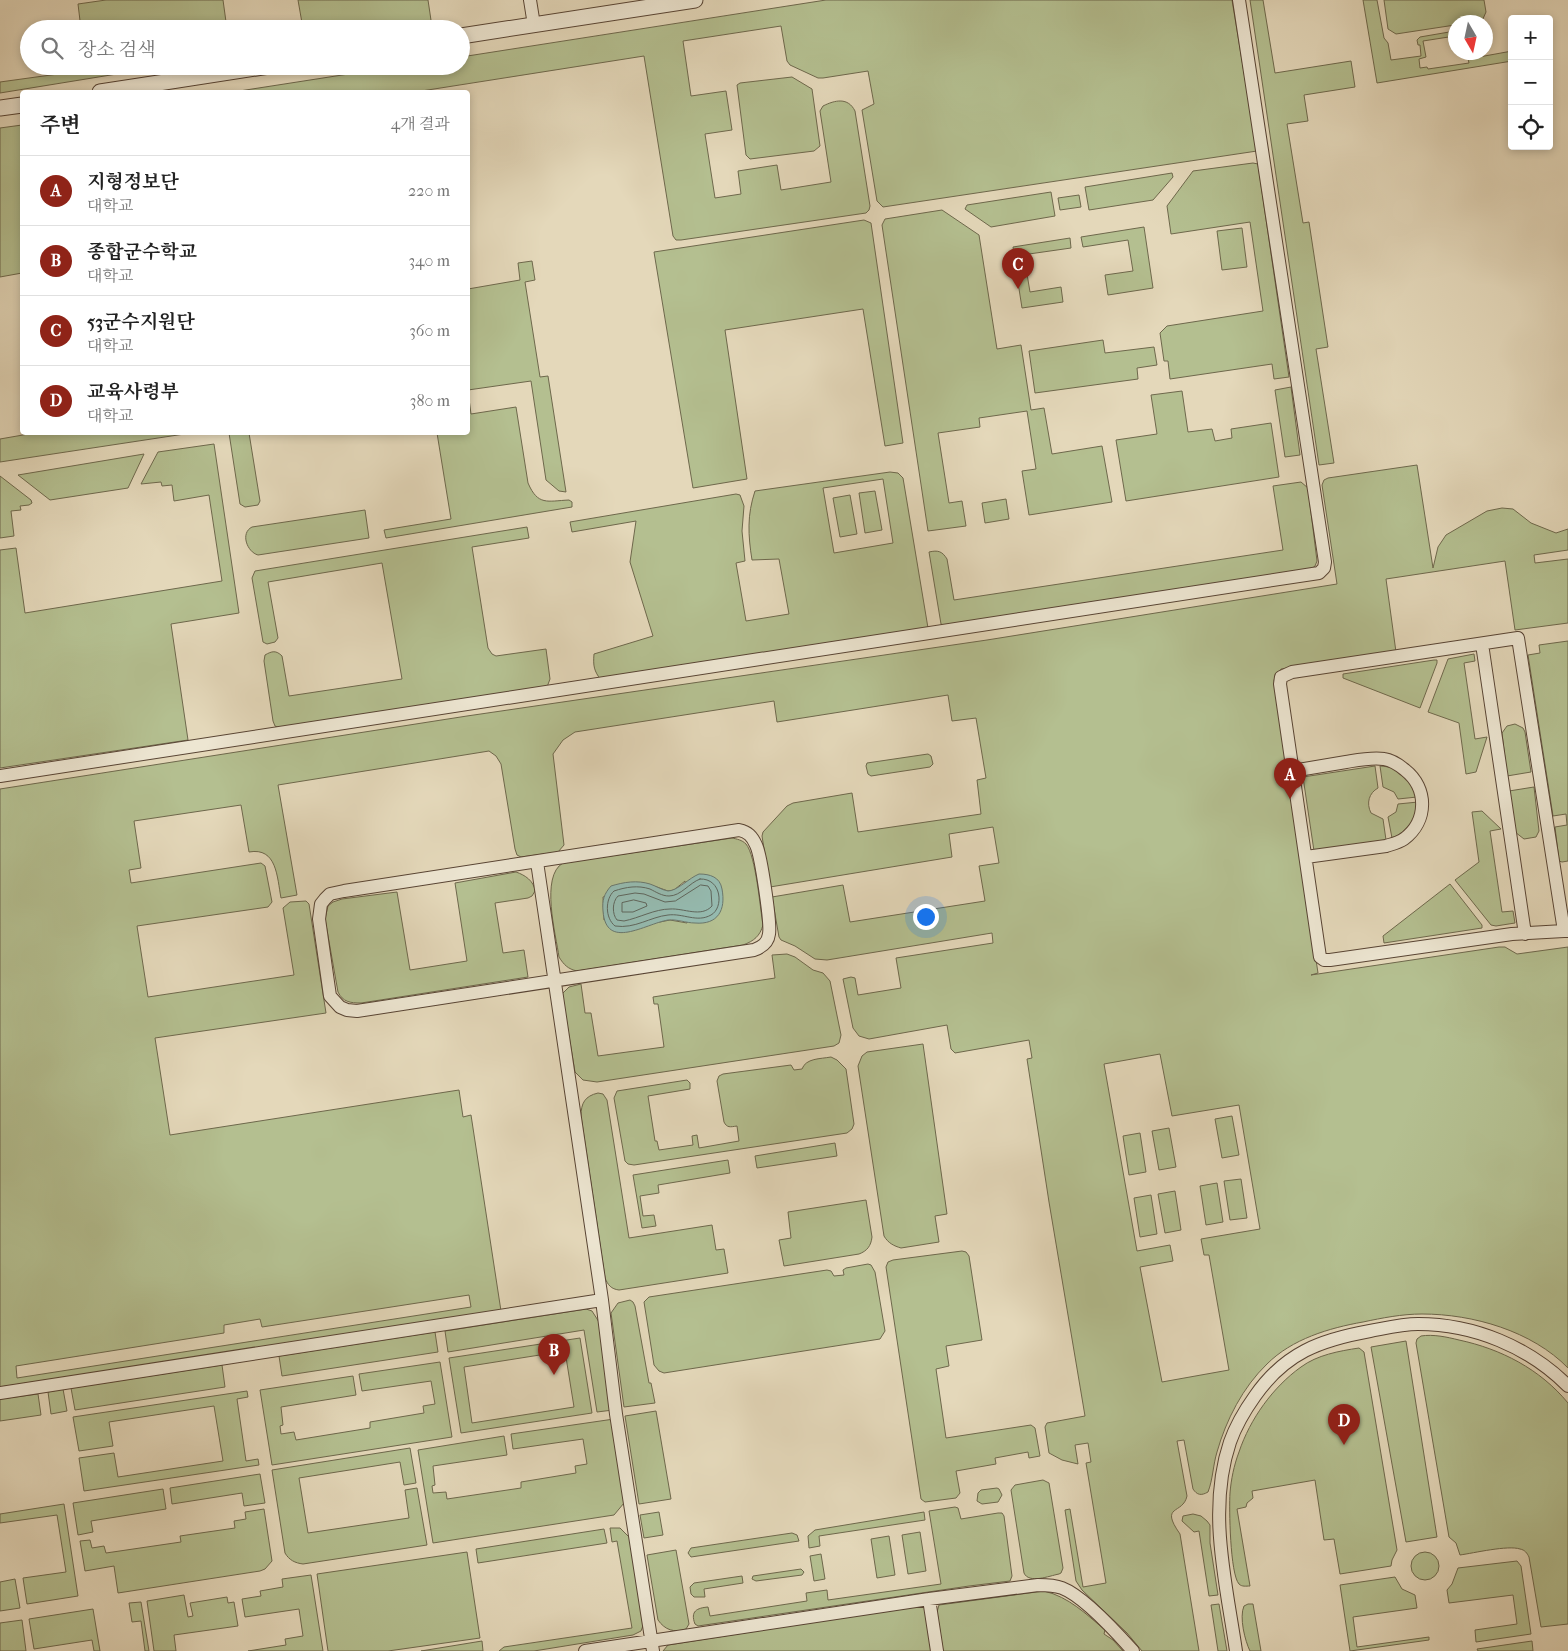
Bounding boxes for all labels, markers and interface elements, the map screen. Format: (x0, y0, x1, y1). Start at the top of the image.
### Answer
north arrow (1448, 15, 1493, 60)
map controls (1508, 15, 1553, 150)
button: + (1508, 15, 1553, 60)
search box (20, 20, 470, 75)
icon: search (38, 34, 66, 62)
text: 장소 검색 (78, 39, 156, 61)
button: − (1508, 60, 1553, 105)
button: locate (1508, 105, 1553, 150)
text: 주변 (40, 113, 81, 137)
text: 4개 결과 (391, 114, 450, 133)
text: 지형정보단 (87, 171, 179, 193)
text: A (51, 181, 61, 200)
text: 220 m (408, 181, 450, 200)
text: 대학교 (87, 196, 133, 215)
text: 종합군수학교 (87, 241, 197, 263)
pin: C (1002, 248, 1034, 289)
text: B (51, 251, 61, 270)
text: 340 m (408, 251, 450, 270)
text: 대학교 (87, 266, 133, 285)
text: 53군수지원단 (87, 311, 195, 333)
text: C (51, 321, 61, 340)
text: 360 m (409, 321, 450, 340)
text: 대학교 (87, 336, 133, 355)
text: 교육사령부 (87, 381, 179, 403)
text: D (50, 391, 62, 410)
text: 380 m (410, 391, 450, 410)
text: 대학교 (87, 406, 133, 425)
pin: A (1274, 758, 1306, 799)
your location (913, 904, 939, 930)
pin: B (538, 1334, 570, 1375)
pin: D (1328, 1404, 1360, 1445)

